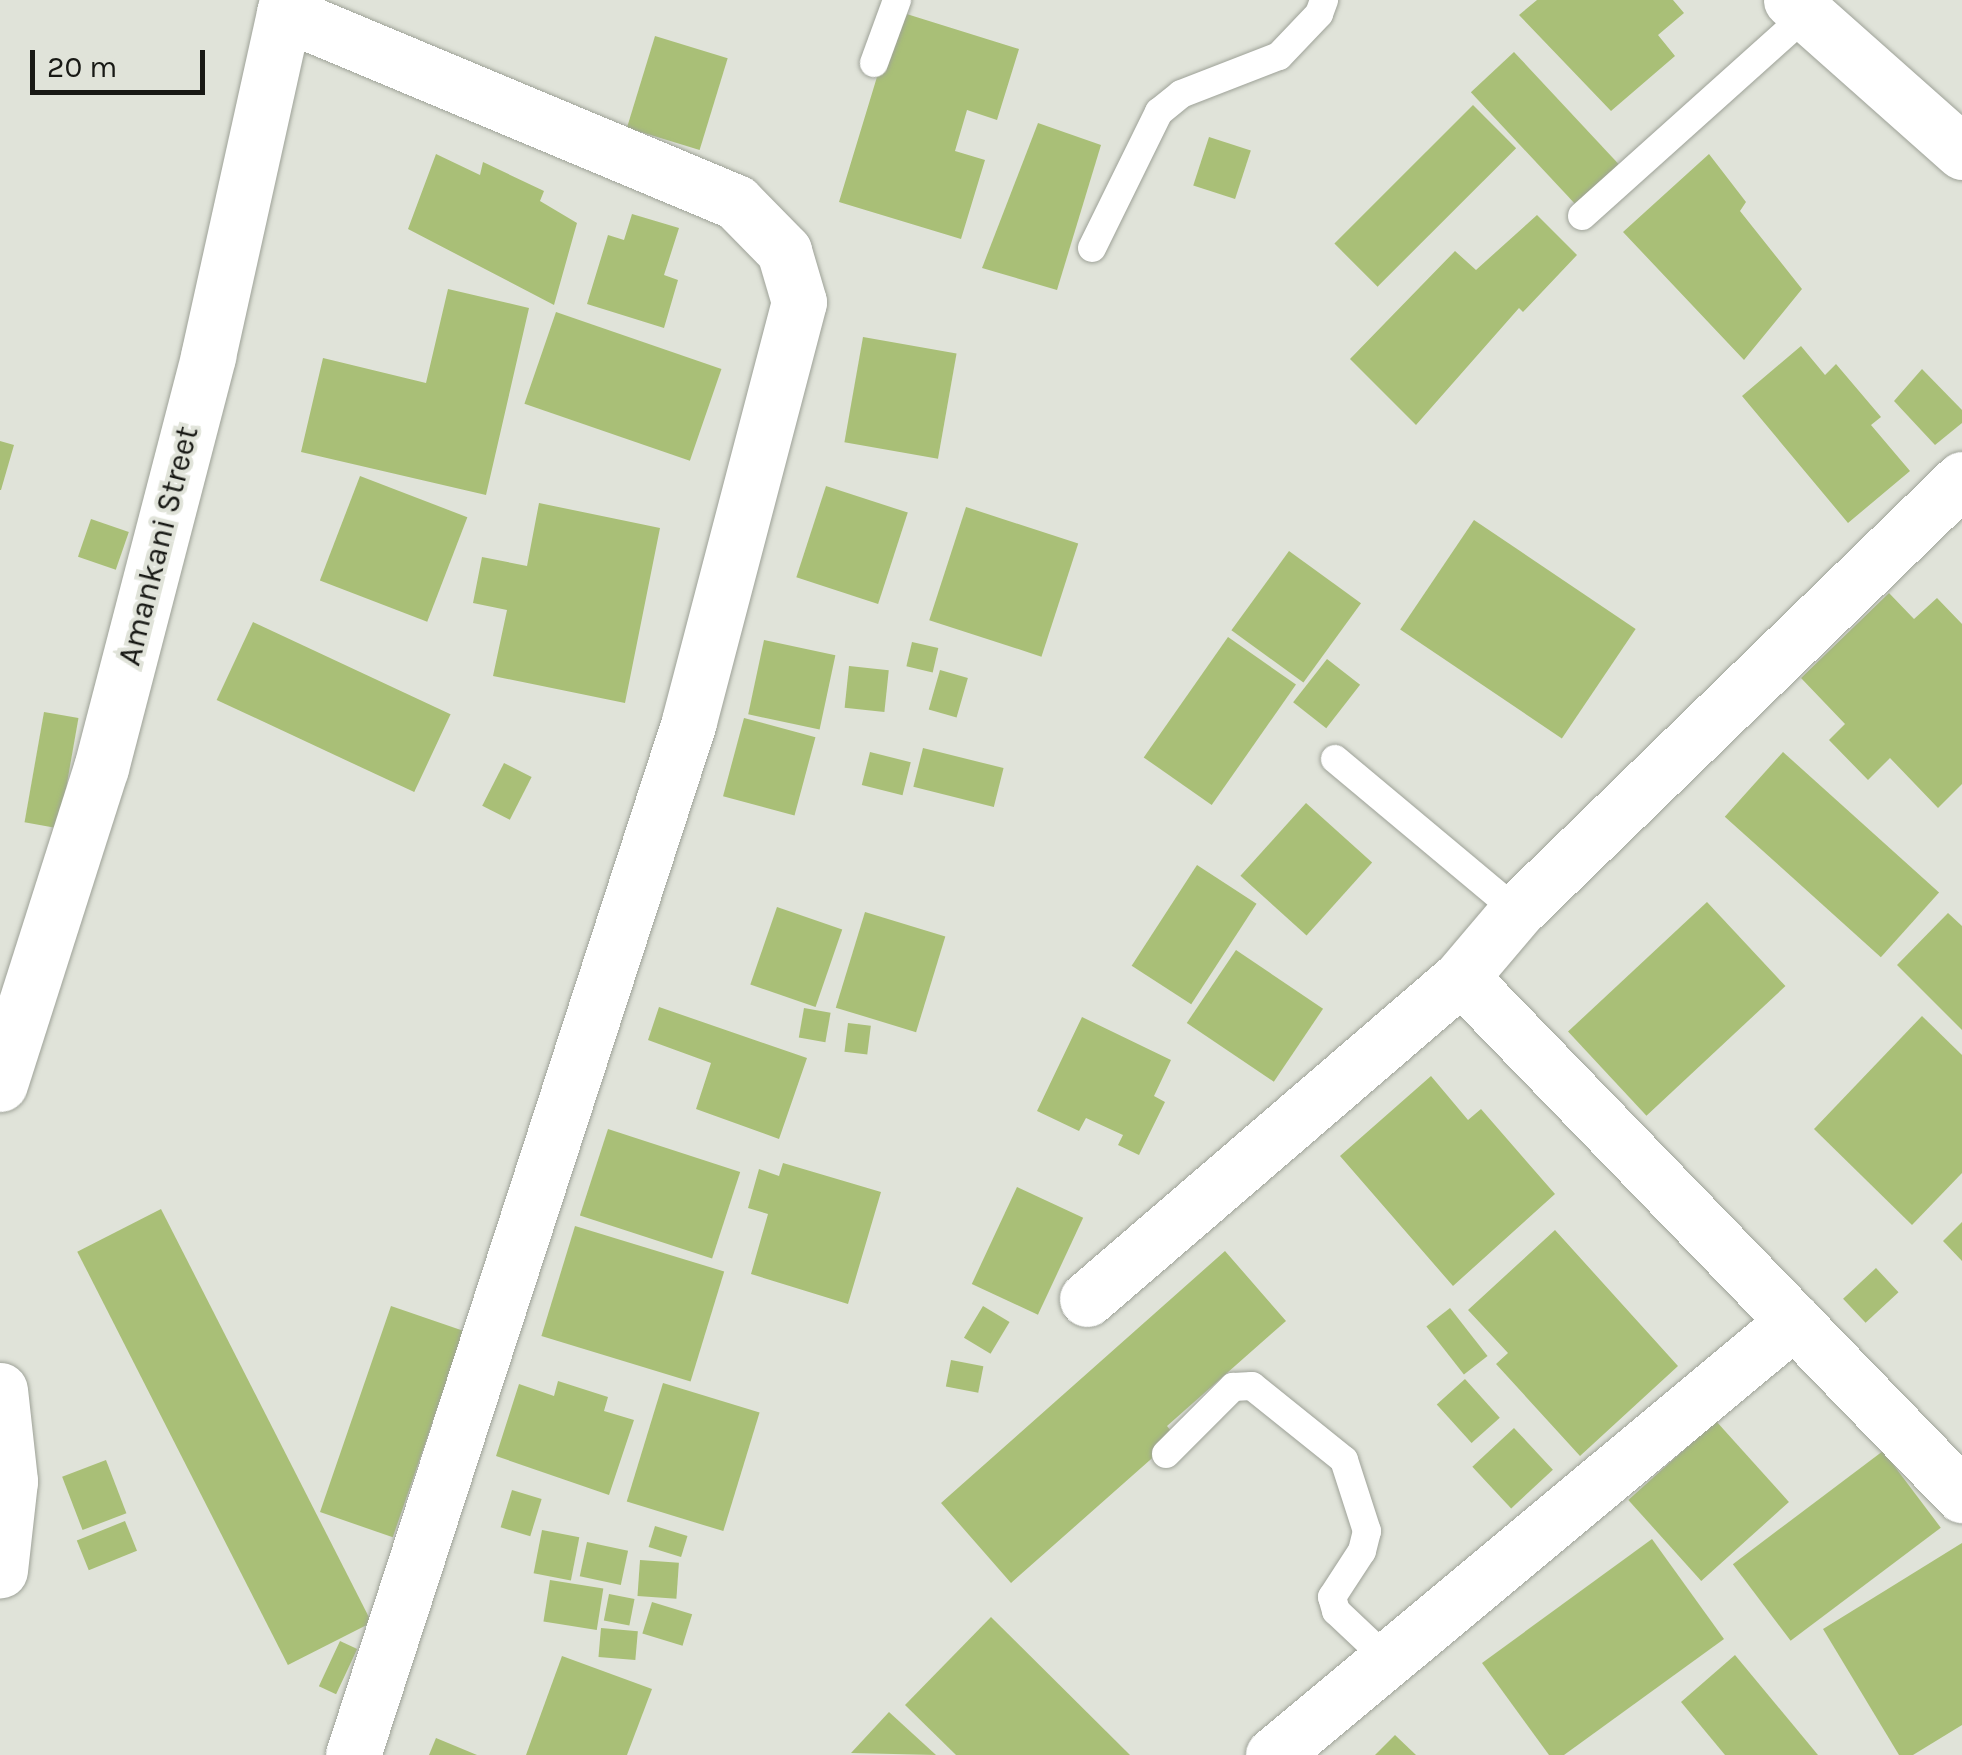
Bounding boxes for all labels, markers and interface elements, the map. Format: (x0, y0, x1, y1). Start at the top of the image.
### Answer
scale bar (35, 30, 210, 92)
text: 20 m (47, 49, 117, 85)
street label: Amankani Street (111, 422, 207, 670)

